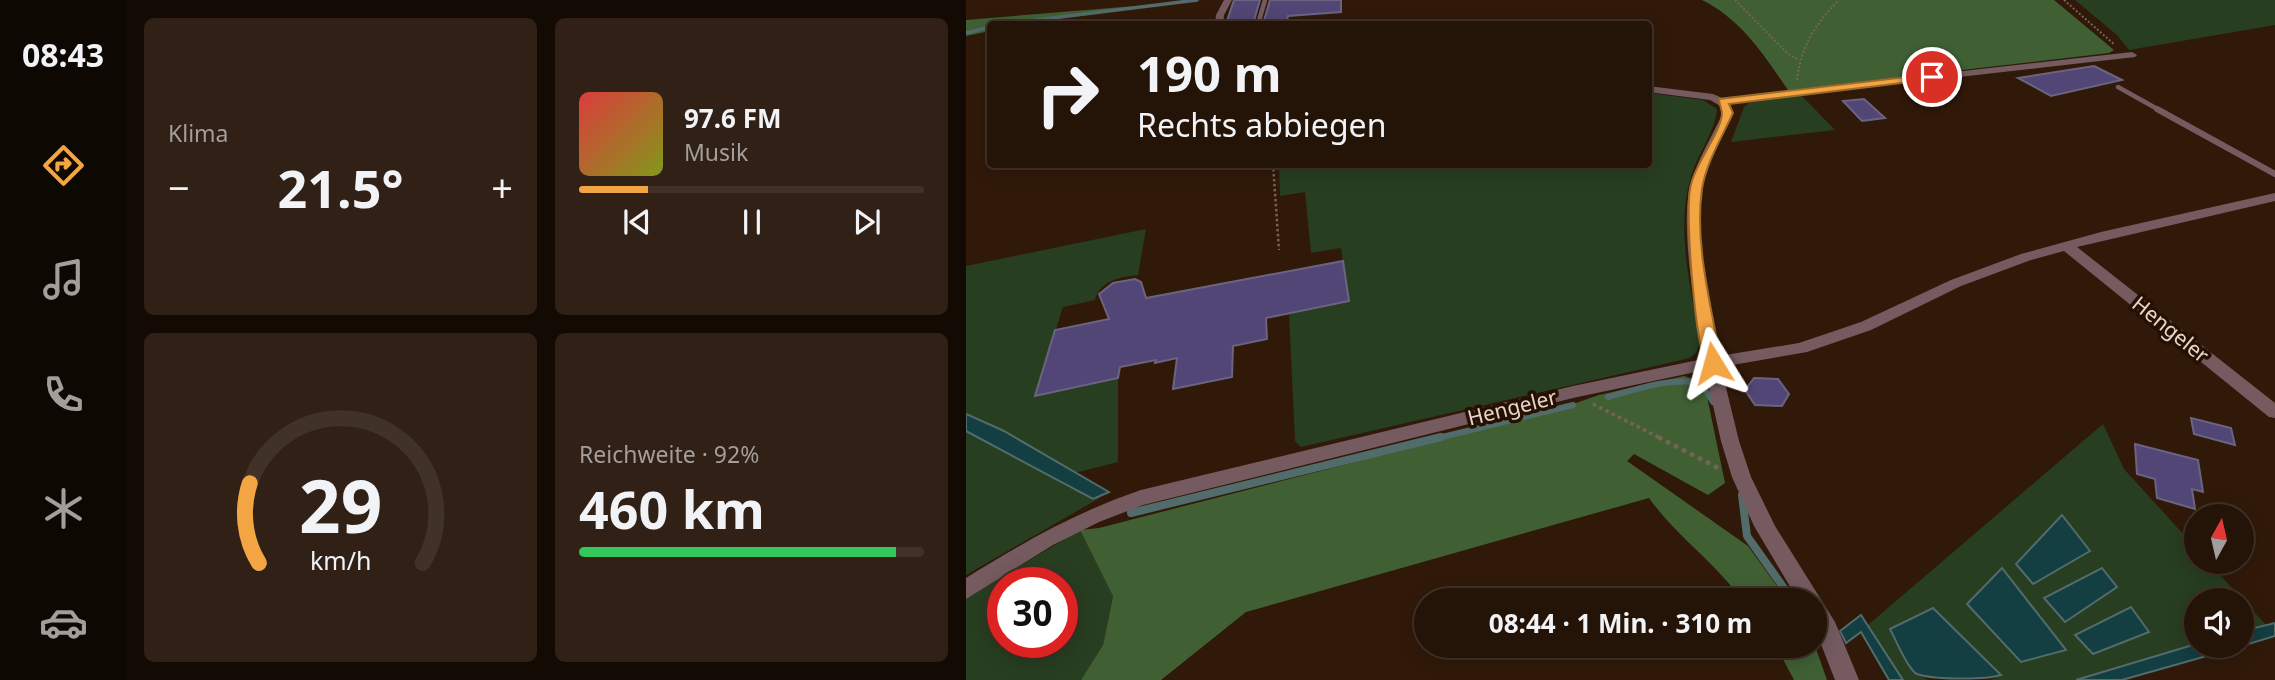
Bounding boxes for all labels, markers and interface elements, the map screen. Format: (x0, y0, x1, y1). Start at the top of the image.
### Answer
text: 08:43 (22, 33, 104, 76)
text: 190 m (1137, 40, 1282, 106)
pin (1902, 47, 1962, 107)
icon: right (1022, 49, 1113, 140)
icon: arrive (1913, 58, 1951, 96)
text: 97.6 FM (684, 100, 781, 136)
text: Rechts abbiegen (1137, 103, 1386, 146)
text: Klima (168, 117, 229, 149)
text: Musik (684, 136, 748, 168)
icon: directions (39, 141, 88, 190)
text: 21.5° (278, 152, 403, 223)
text: − (168, 161, 190, 213)
text: + (491, 161, 513, 213)
icon: previous (618, 203, 656, 241)
icon: pause (733, 203, 771, 241)
icon: next (848, 203, 886, 241)
icon: music (39, 255, 88, 304)
street label: Hengeler (2127, 289, 2215, 369)
position arrow (1676, 326, 1750, 400)
icon: phone (39, 370, 88, 419)
street label: Hengeler (1464, 382, 1560, 432)
text: Reichweite · 92% (579, 438, 759, 470)
text: 29 (299, 456, 382, 555)
text: 460 km (579, 473, 765, 544)
icon: climate (39, 484, 88, 533)
north arrow (2184, 504, 2254, 574)
map controls (2184, 504, 2254, 658)
text: km/h (310, 543, 371, 577)
speed limit sign: 30 (987, 567, 1078, 658)
button: sound (2184, 588, 2254, 658)
icon: car (39, 598, 88, 647)
text: 08:44 · 1 Min. · 310 m (1489, 605, 1752, 641)

